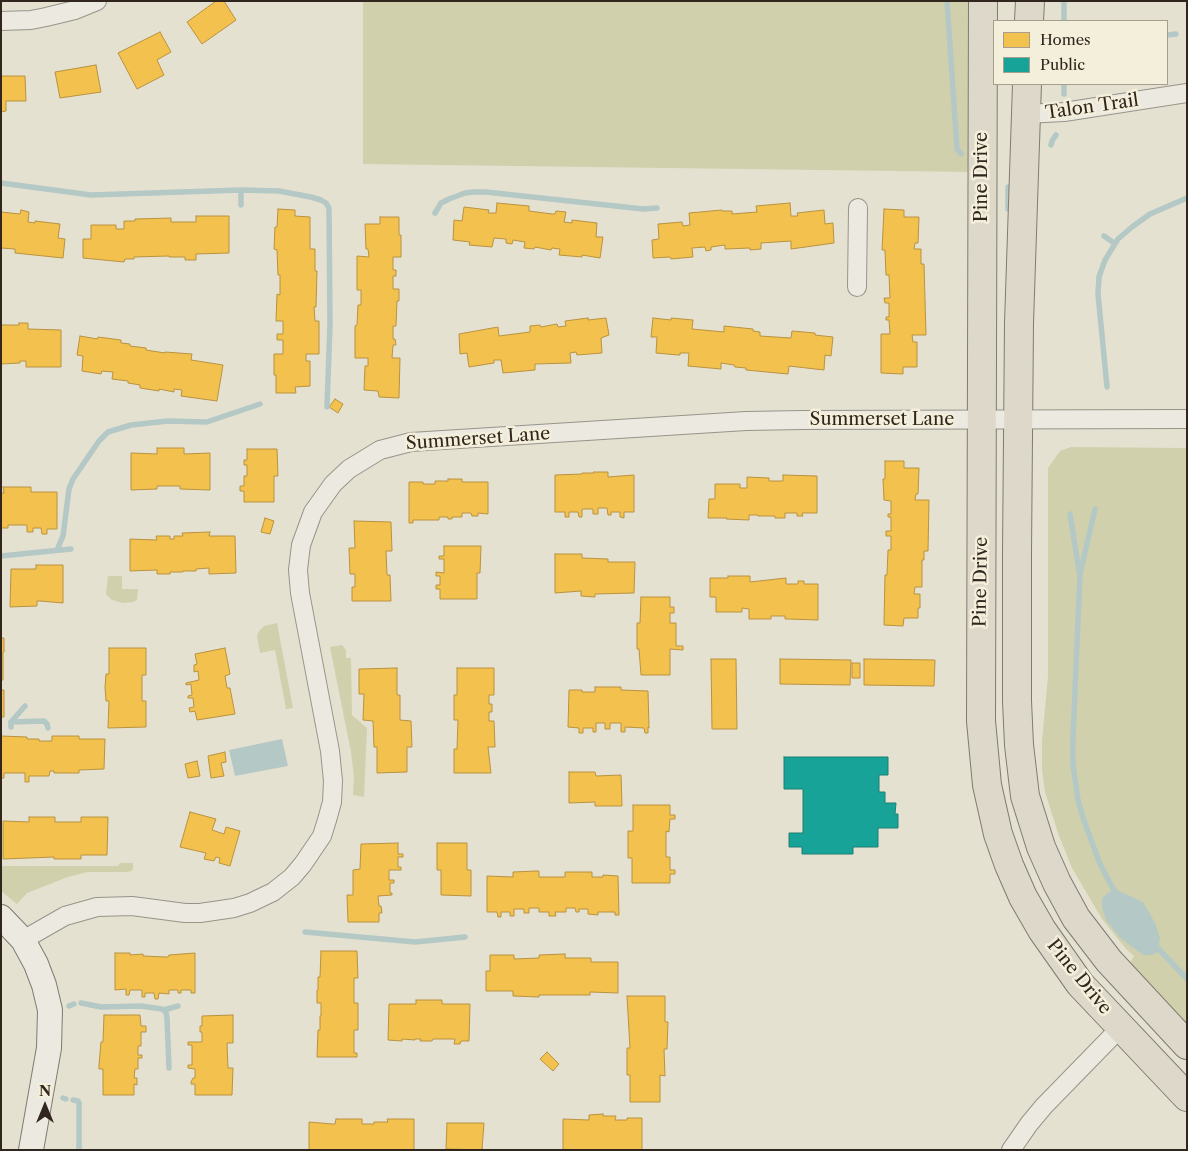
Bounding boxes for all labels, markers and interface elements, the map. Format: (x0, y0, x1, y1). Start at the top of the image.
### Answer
legend (993, 20, 1168, 85)
text: Homes (1040, 30, 1091, 49)
text: Public (1040, 55, 1085, 74)
street label: Talon Trail (1044, 90, 1140, 124)
street label: Pine Drive (971, 132, 993, 222)
street label: Summerset Lane (810, 409, 954, 431)
street label: Summerset Lane (405, 423, 551, 455)
street label: Pine Drive (969, 537, 993, 627)
street label: Pine Drive (1042, 935, 1116, 1019)
north arrow (20, 1081, 70, 1131)
text: N (39, 1082, 51, 1100)

